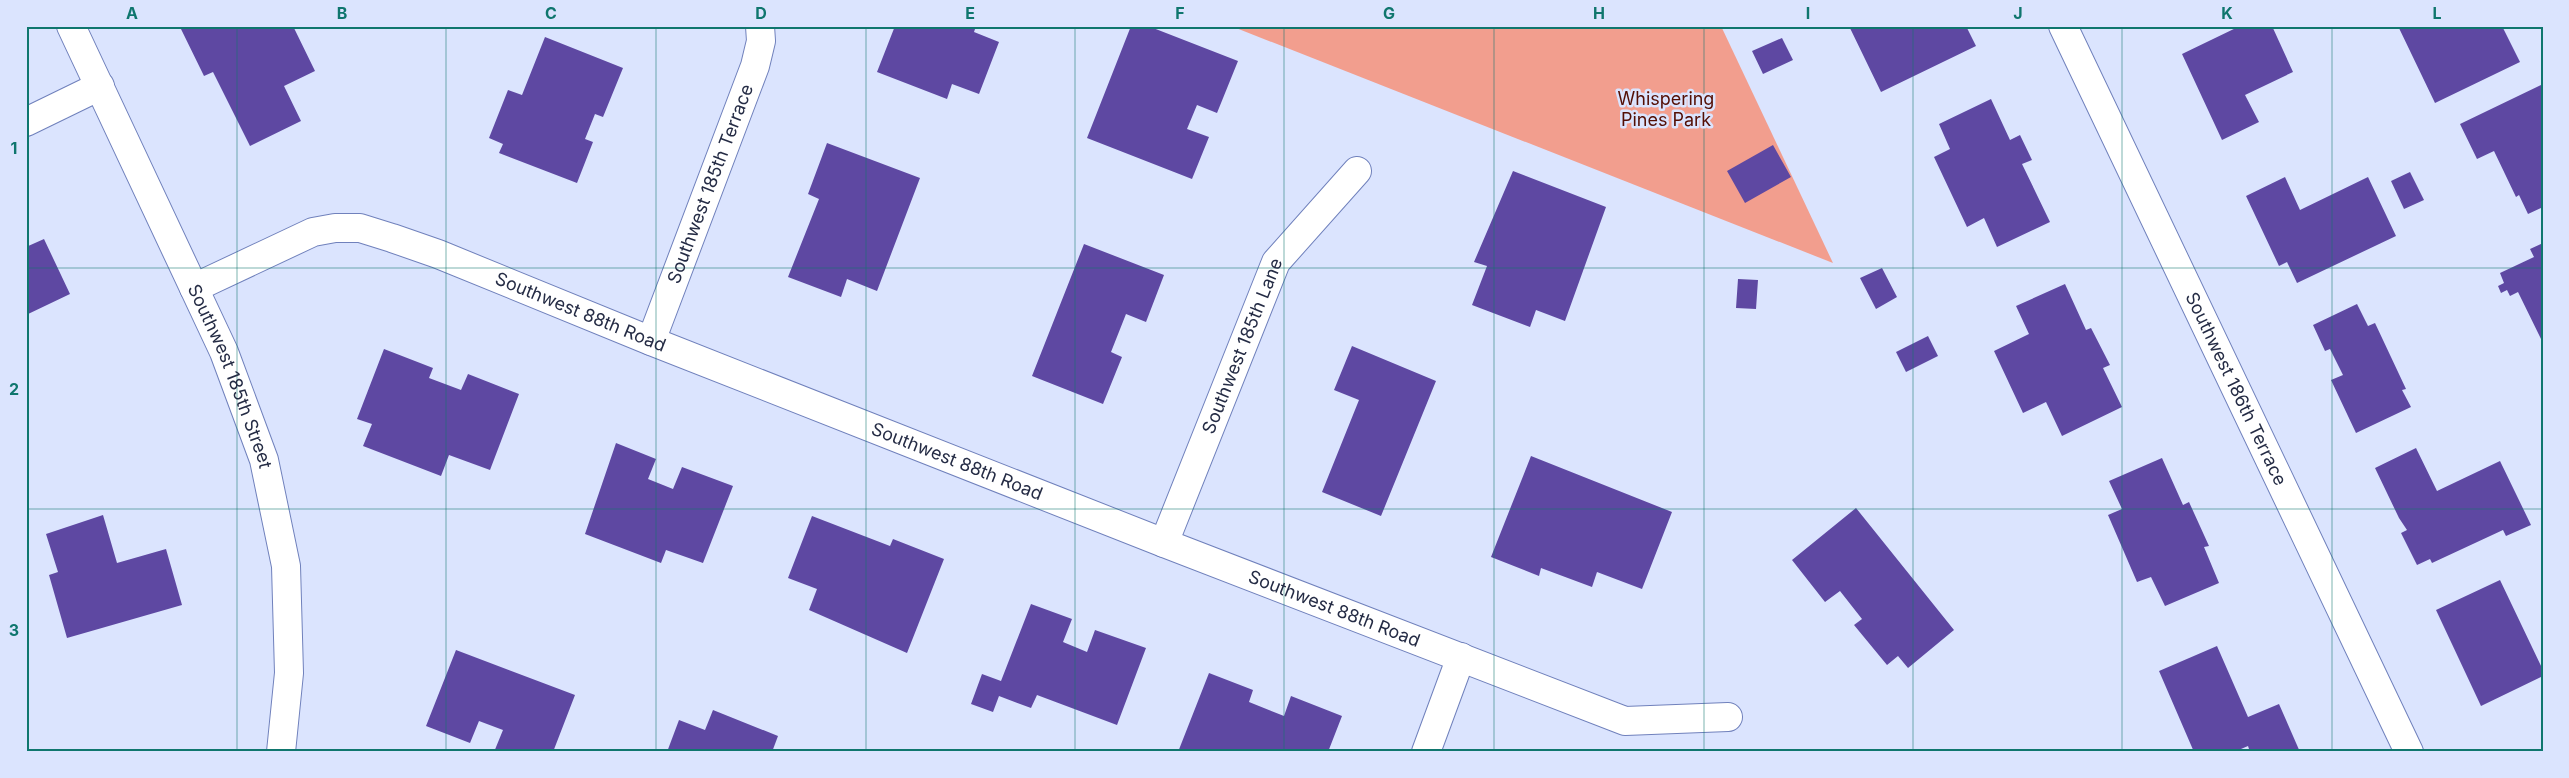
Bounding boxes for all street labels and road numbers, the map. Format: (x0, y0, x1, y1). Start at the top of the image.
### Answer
street label: Southwest 185th Terrace (663, 81, 757, 286)
street label: Southwest 185th Lane (1198, 255, 1286, 437)
street label: Southwest 88th Road (492, 268, 669, 356)
street label: Southwest 185th Street (184, 281, 276, 470)
street label: Southwest 186th Terrace (2181, 289, 2291, 489)
street label: Southwest 88th Road (868, 418, 1046, 504)
street label: Southwest 88th Road (1246, 566, 1423, 651)

